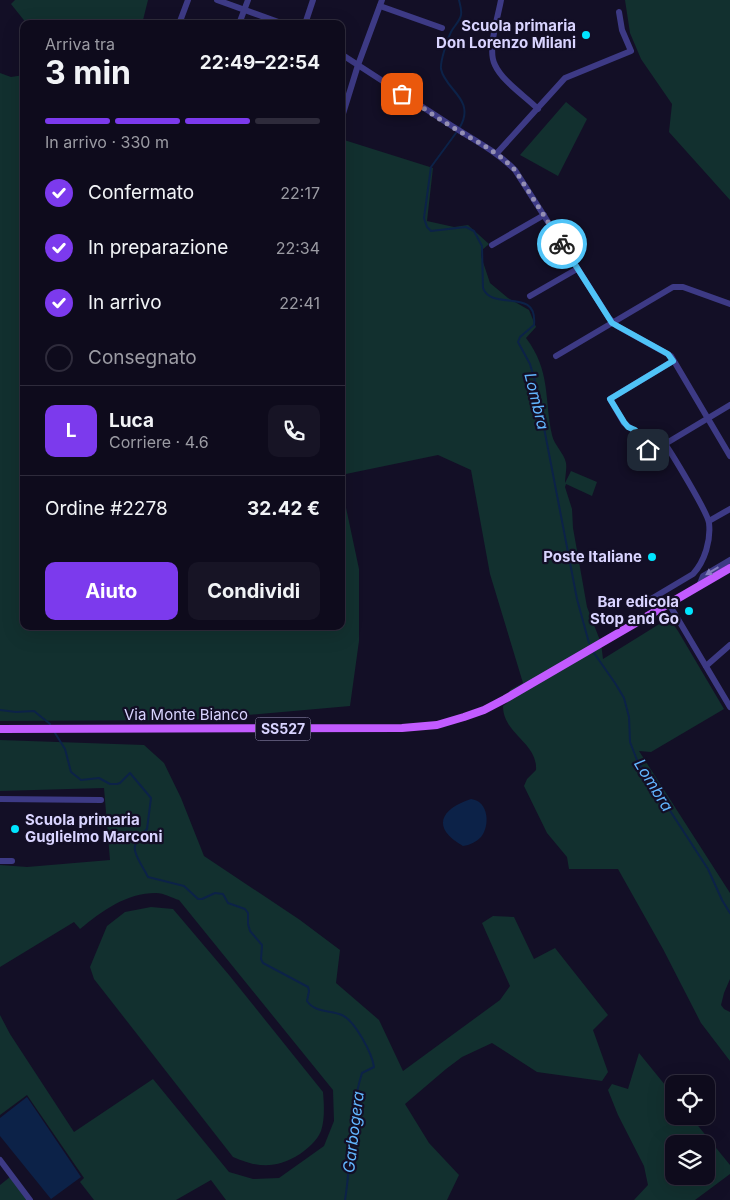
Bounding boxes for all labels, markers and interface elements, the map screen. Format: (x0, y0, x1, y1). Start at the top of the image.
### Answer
place label: Scuola primaria Don Lorenzo Milani (436, 16, 576, 52)
marker: Scuola primaria Don Lorenzo Milani (580, 29, 592, 41)
text: Arriva tra (45, 34, 115, 54)
text: 22:49–22:54 (200, 51, 320, 74)
text: 3 min (45, 53, 131, 92)
pin (381, 73, 423, 115)
icon: bag (388, 80, 416, 108)
text: In arrivo · 330 m (45, 132, 169, 152)
icon: check (45, 179, 73, 207)
text: Confermato (88, 181, 194, 204)
text: 22:17 (280, 183, 320, 203)
courier (537, 219, 587, 269)
icon: bike (548, 230, 576, 258)
icon: check (45, 234, 73, 262)
text: In preparazione (88, 236, 228, 259)
text: 22:34 (276, 238, 320, 258)
icon: check (45, 289, 73, 317)
text: In arrivo (88, 291, 162, 314)
text: 22:41 (279, 293, 320, 313)
text: Consegnato (88, 346, 197, 369)
water label: Lombra (520, 370, 554, 432)
button: phone (268, 405, 320, 457)
text: Luca (109, 409, 154, 432)
text: L (66, 419, 76, 442)
pin (627, 429, 669, 471)
text: Corriere · 4.6 (109, 432, 209, 452)
icon: home (634, 436, 662, 464)
text: Ordine #2278 (45, 497, 168, 520)
text: 32.42 € (247, 497, 320, 520)
place label: Poste Italiane (543, 547, 642, 566)
marker: Poste Italiane (646, 551, 658, 563)
button: Aiuto (45, 562, 178, 620)
button: Condividi (188, 562, 320, 620)
one-way arrow (705, 566, 718, 575)
place label: Bar edicola Stop and Go (590, 592, 679, 628)
marker: Bar edicola Stop and Go (683, 605, 695, 617)
street label: Via Monte Bianco (124, 705, 248, 724)
road number: SS527 (256, 718, 310, 741)
water label: Lombra (630, 755, 678, 815)
place label: Scuola primaria Guglielmo Marconi (25, 810, 163, 846)
marker: Scuola primaria Guglielmo Marconi (9, 823, 21, 835)
map controls (665, 1075, 715, 1185)
button: locate (665, 1075, 715, 1125)
water label: Garbogera (338, 1090, 368, 1174)
button: layers (665, 1135, 715, 1185)

